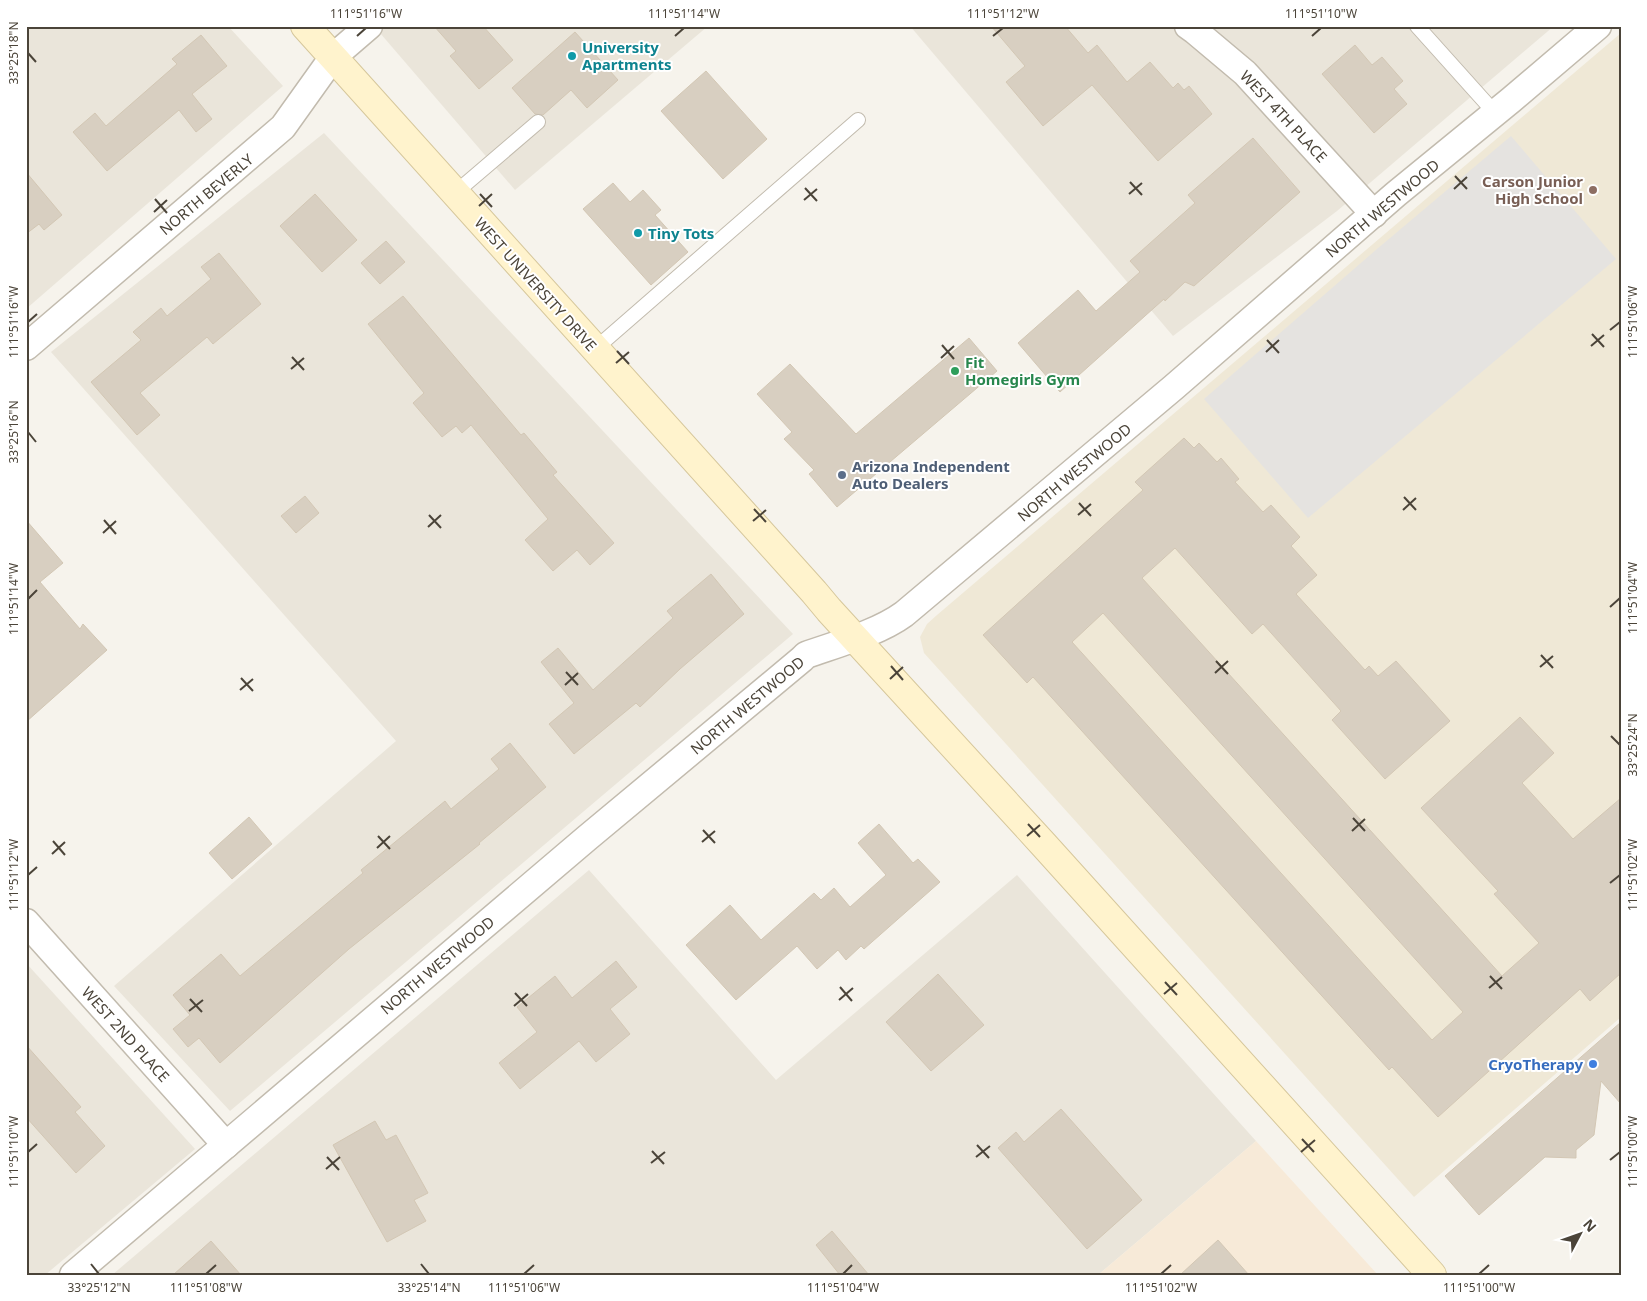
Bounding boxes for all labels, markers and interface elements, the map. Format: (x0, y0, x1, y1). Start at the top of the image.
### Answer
text: 111°51'16"W (330, 5, 402, 22)
text: 111°51'14"W (648, 5, 720, 22)
text: 111°51'12"W (967, 5, 1039, 22)
text: 111°51'10"W (1285, 5, 1357, 22)
text: 33°25'18"N (5, 21, 22, 85)
place label: University Apartments (582, 37, 671, 74)
marker: University Apartments (566, 50, 578, 62)
street label: WEST 4TH PLACE (1236, 66, 1332, 166)
street label: NORTH BEVERLY (155, 149, 257, 239)
street label: NORTH WESTWOOD (1321, 154, 1443, 262)
place label: Carson Junior High School (1482, 171, 1583, 208)
marker: Carson Junior High School (1587, 184, 1599, 196)
street label: WEST UNIVERSITY DRIVE (470, 213, 602, 355)
place label: Tiny Tots (648, 223, 714, 243)
marker: Tiny Tots (632, 227, 644, 239)
text: 111°51'16"W (5, 286, 22, 358)
text: 111°51'06"W (1624, 286, 1641, 358)
place label: Fit Homegirls Gym (965, 352, 1080, 389)
marker: Fit Homegirls Gym (949, 365, 961, 377)
text: 33°25'16"N (5, 400, 22, 464)
street label: NORTH WESTWOOD (1013, 418, 1135, 526)
place label: Arizona Independent Auto Dealers (852, 456, 1010, 493)
marker: Arizona Independent Auto Dealers (836, 469, 848, 481)
text: 111°51'04"W (1624, 562, 1641, 634)
text: 111°51'14"W (5, 563, 22, 635)
street label: NORTH WESTWOOD (686, 651, 808, 759)
text: 33°25'24"N (1624, 713, 1641, 777)
text: 111°51'12"W (5, 839, 22, 911)
text: 111°51'02"W (1624, 839, 1641, 911)
street label: NORTH WESTWOOD (376, 911, 498, 1019)
street label: WEST 2ND PLACE (78, 982, 174, 1086)
place label: CryoTherapy (1488, 1054, 1583, 1074)
marker: CryoTherapy (1587, 1058, 1599, 1070)
text: 111°51'10"W (5, 1116, 22, 1188)
text: 111°51'00"W (1624, 1116, 1641, 1188)
north arrow (1554, 1208, 1604, 1258)
text: N (1579, 1215, 1601, 1236)
text: 33°25'12"N (67, 1279, 131, 1296)
text: 111°51'08"W (170, 1279, 242, 1296)
text: 33°25'14"N (397, 1279, 461, 1296)
text: 111°51'06"W (488, 1279, 560, 1296)
text: 111°51'04"W (807, 1279, 879, 1296)
text: 111°51'02"W (1125, 1279, 1197, 1296)
text: 111°51'00"W (1443, 1279, 1515, 1296)

